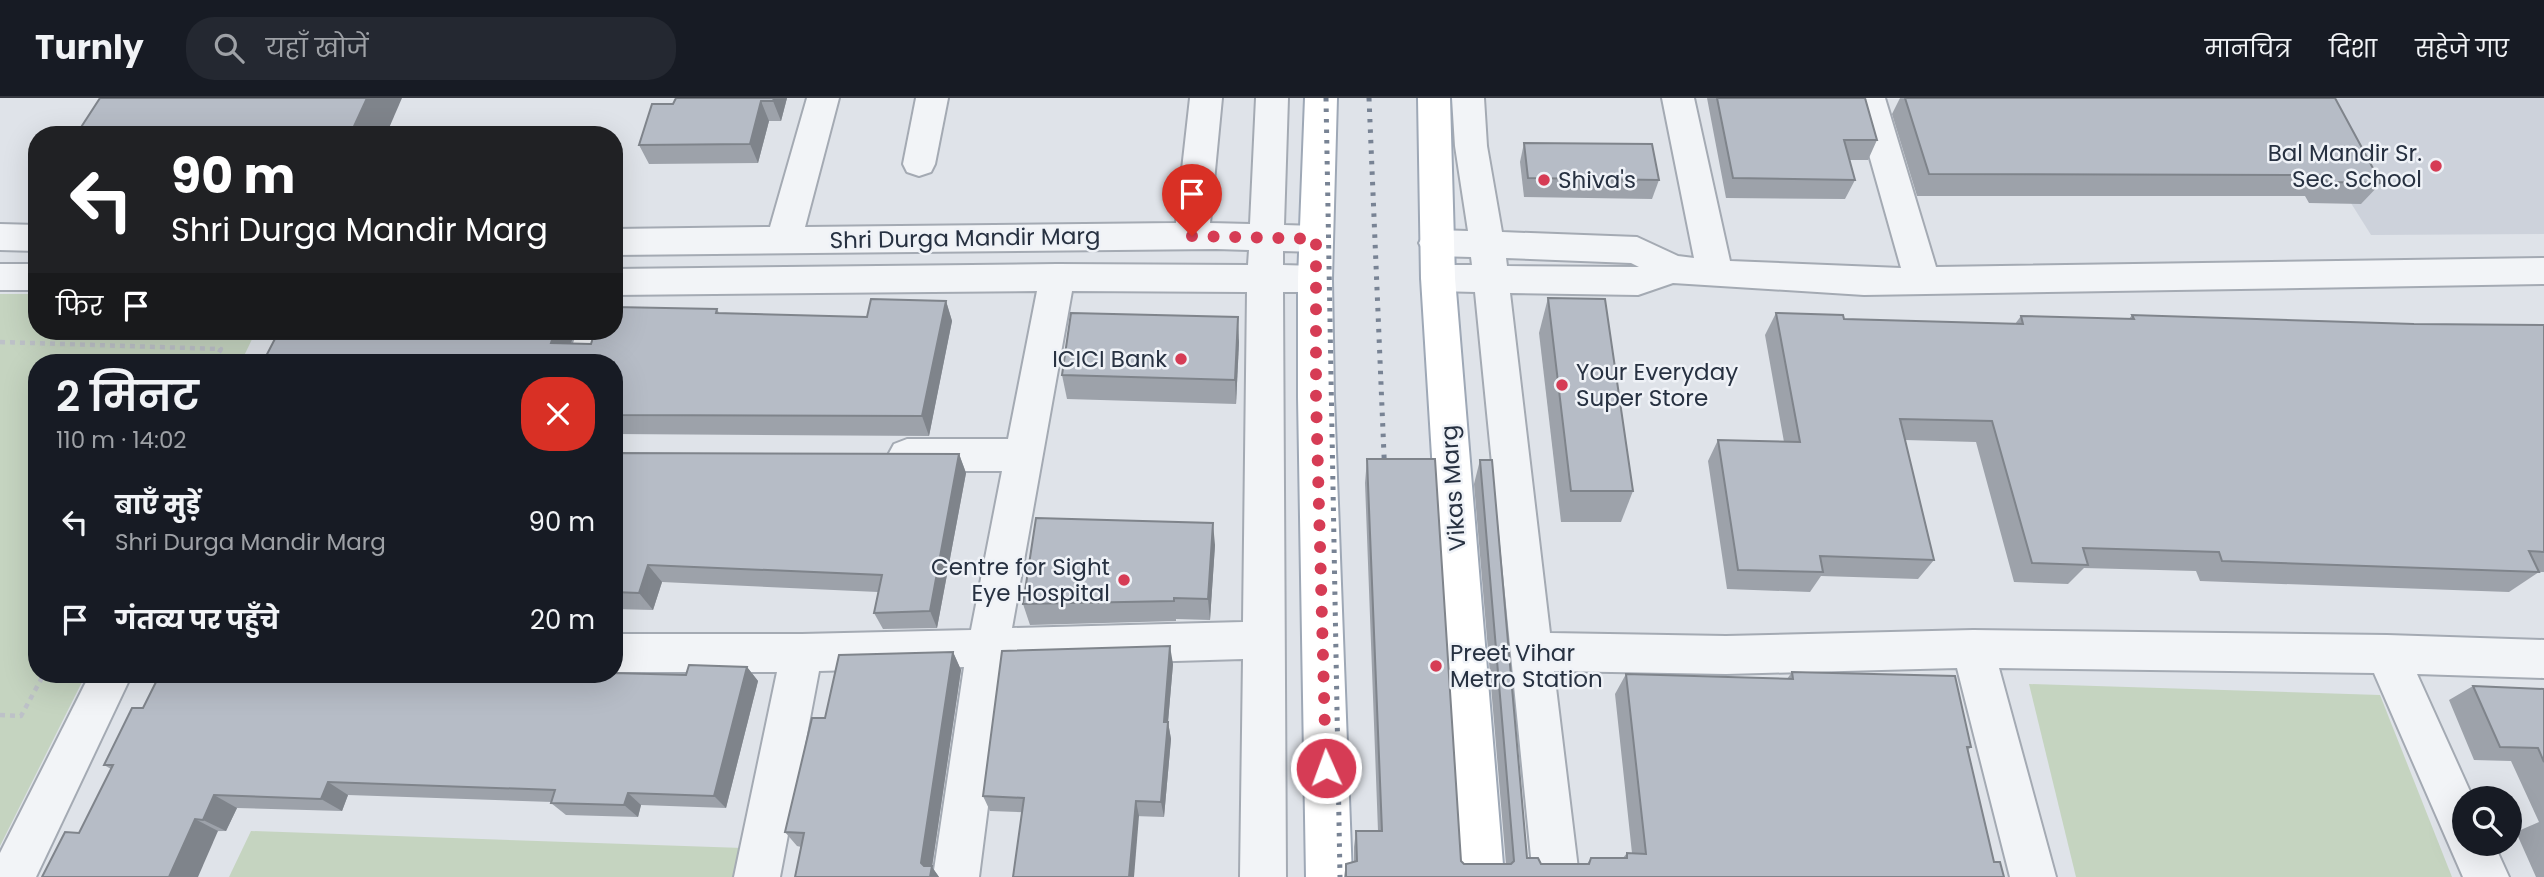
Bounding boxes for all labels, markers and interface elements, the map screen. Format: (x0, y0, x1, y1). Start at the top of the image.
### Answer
search box (186, 17, 676, 80)
text: Turnly (35, 24, 144, 71)
icon: search (210, 29, 248, 67)
text: यहाँ खोजें (266, 30, 368, 66)
text: मानचित्र (2205, 32, 2291, 65)
text: दिशा (2329, 32, 2377, 65)
text: सहेजे गए (2415, 32, 2509, 65)
place label: Bal Mandir Sr. Sec. School (2268, 137, 2422, 195)
text: 90 m (171, 142, 295, 210)
icon: left (56, 154, 147, 245)
marker: Bal Mandir Sr. Sec. School (2428, 158, 2444, 174)
pin (1162, 164, 1222, 236)
place label: Shiva's (1558, 164, 1636, 196)
marker: Shiva's (1536, 172, 1552, 188)
icon: arrive (1173, 175, 1211, 213)
text: Shri Durga Mandir Marg (171, 207, 548, 252)
street label: Shri Durga Mandir Marg (829, 220, 1101, 256)
icon: arrive (117, 287, 155, 325)
text: फिर (56, 288, 103, 324)
place label: ICICI Bank (1052, 343, 1167, 375)
marker: ICICI Bank (1173, 351, 1189, 367)
place label: Your Everyday Super Store (1576, 356, 1738, 414)
text: 2 मिनट (56, 367, 199, 426)
button: close (521, 377, 595, 451)
marker: Your Everyday Super Store (1554, 377, 1570, 393)
text: 110 m · 14:02 (56, 424, 187, 456)
street label: Vikas Marg (1433, 424, 1473, 552)
text: बाएँ मुड़ें (115, 487, 200, 523)
icon: left (56, 503, 94, 541)
text: 90 m (529, 504, 595, 540)
text: Shri Durga Mandir Marg (115, 526, 386, 558)
place label: Centre for Sight Eye Hospital (931, 551, 1110, 609)
marker: Centre for Sight Eye Hospital (1116, 572, 1132, 588)
icon: arrive (56, 601, 94, 639)
text: गंतव्य पर पहुँचे (115, 602, 279, 638)
text: 20 m (530, 602, 595, 638)
place label: Preet Vihar Metro Station (1450, 637, 1603, 695)
marker: Preet Vihar Metro Station (1428, 658, 1444, 674)
position arrow (1289, 731, 1363, 805)
map controls (2452, 786, 2522, 856)
button: search (2452, 786, 2522, 856)

